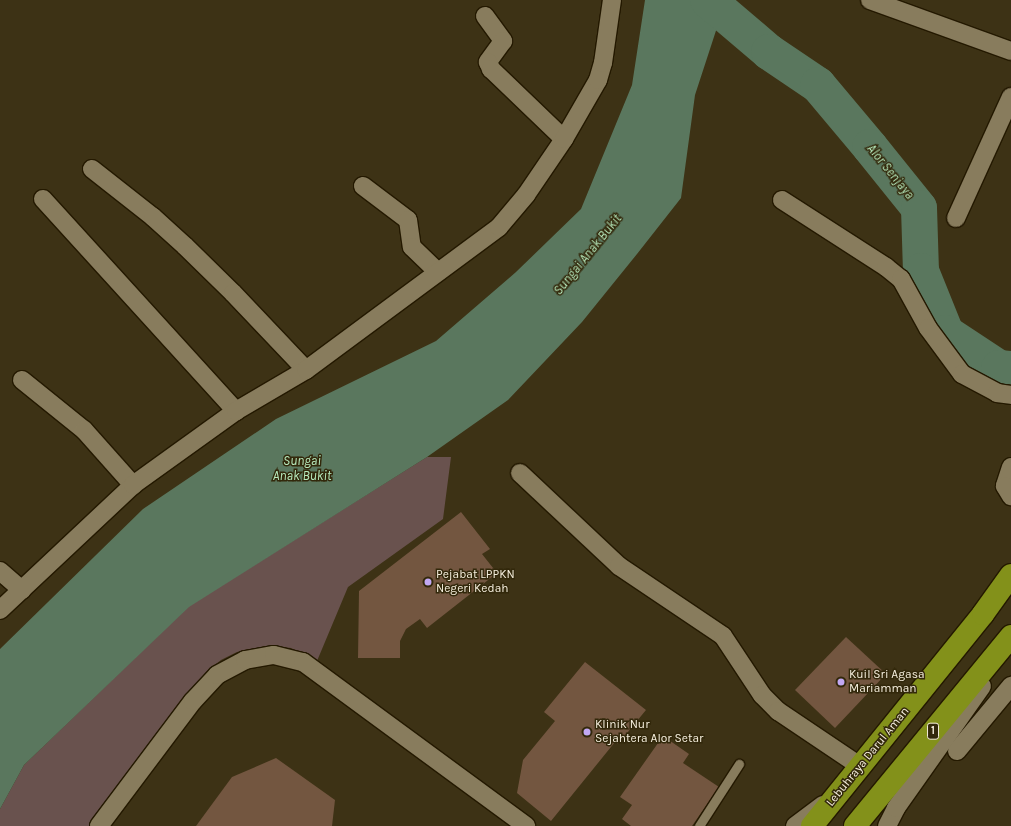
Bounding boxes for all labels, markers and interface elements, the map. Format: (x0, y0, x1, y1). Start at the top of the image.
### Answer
water label: Alor Senjaya (863, 141, 917, 203)
water label: Sungai Anak Bukit (551, 212, 625, 298)
water label: Sungai Anak Bukit (273, 454, 331, 485)
place label: Pejabat LPPKN Negeri Kedah (436, 568, 515, 596)
marker: Pejabat LPPKN Negeri Kedah (423, 577, 433, 587)
place label: Kuil Sri Agasa Mariamman (849, 668, 925, 696)
marker: Kuil Sri Agasa Mariamman (836, 677, 846, 687)
street label: Lebuhraya Darul Aman (823, 704, 913, 810)
place label: Klinik Nur Sejahtera Alor Setar (595, 718, 703, 746)
road number: 1 (927, 722, 939, 740)
marker: Klinik Nur Sejahtera Alor Setar (582, 727, 592, 737)

